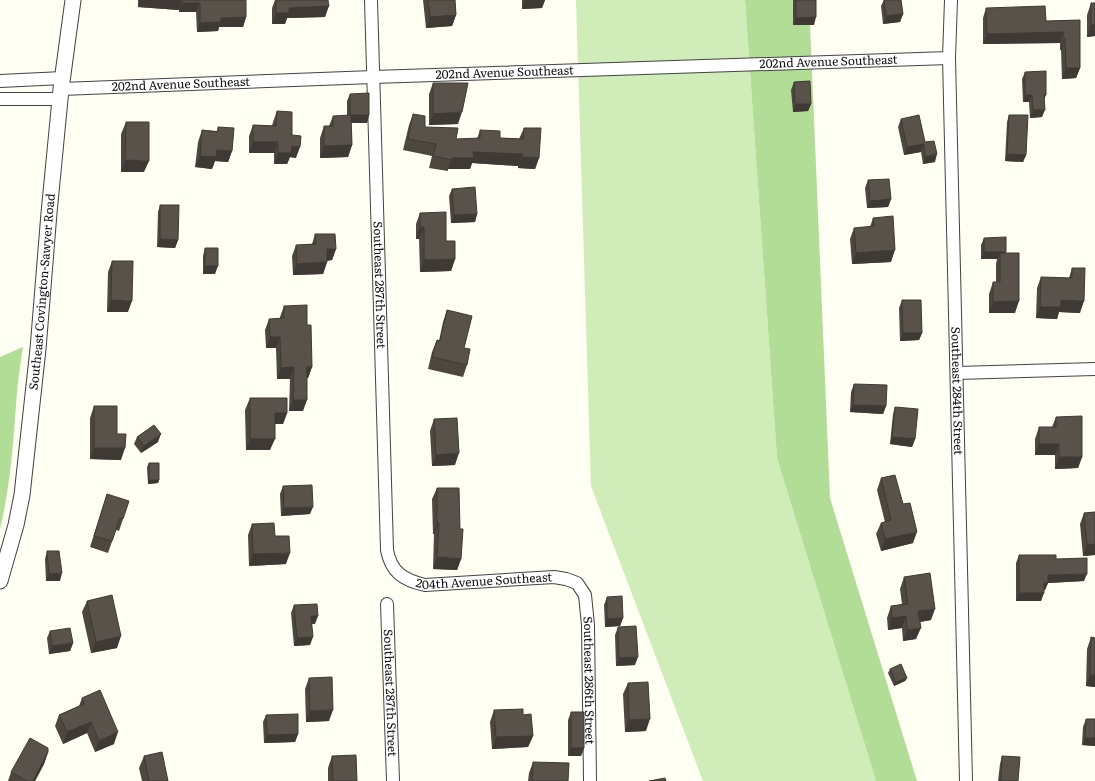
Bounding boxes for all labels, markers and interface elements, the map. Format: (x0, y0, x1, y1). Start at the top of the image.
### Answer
street label: 202nd Avenue Southeast (759, 50, 898, 72)
street label: 202nd Avenue Southeast (435, 60, 574, 83)
street label: 202nd Avenue Southeast (111, 72, 250, 95)
street label: Southeast Covington-Sawyer Road (24, 192, 59, 391)
street label: Southeast 287th Street (369, 221, 391, 349)
street label: Southeast 284th Street (947, 327, 968, 455)
street label: 204th Avenue Southeast (414, 567, 553, 593)
street label: Southeast 286th Street (579, 615, 600, 745)
street label: Southeast 287th Street (380, 629, 402, 757)

